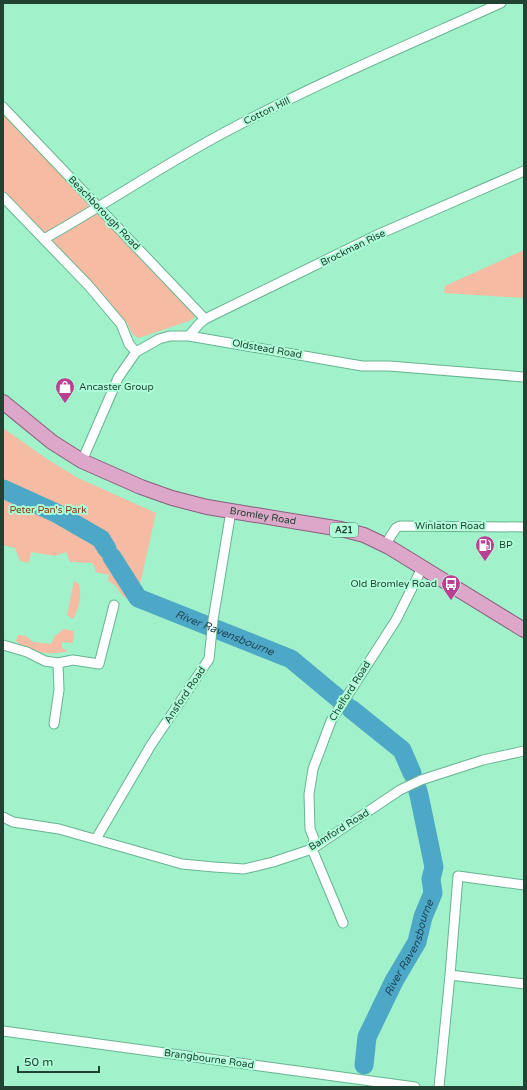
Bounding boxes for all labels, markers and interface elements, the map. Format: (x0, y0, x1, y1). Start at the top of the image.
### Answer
street label: Cotton Hill (242, 95, 292, 127)
street label: Beachborough Road (66, 174, 142, 252)
street label: Brockman Rise (318, 227, 388, 269)
street label: Oldstead Road (231, 337, 303, 361)
shop icon: Ancaster Group (54, 376, 76, 404)
place label: Ancaster Group (79, 381, 154, 393)
park label: Peter Pan's Park (9, 504, 87, 516)
street label: Bromley Road (229, 505, 297, 528)
street label: Winlaton Road (415, 520, 485, 532)
road number: A21 (330, 523, 358, 537)
fuel station icon: BP (474, 534, 496, 562)
place label: BP (499, 539, 513, 551)
bus stop icon: Old Bromley Road (440, 573, 462, 601)
place label: Old Bromley Road (351, 578, 437, 590)
water label: River Ravensbourne (174, 607, 277, 658)
street label: Chelford Road (327, 659, 373, 723)
street label: Ansford Road (162, 664, 208, 726)
street label: Bamford Road (307, 807, 371, 853)
water label: River Ravensbourne (381, 897, 436, 998)
street label: Brangbourne Road (163, 1047, 255, 1071)
scale bar (18, 1048, 99, 1074)
text: 50 m (24, 1055, 53, 1069)

